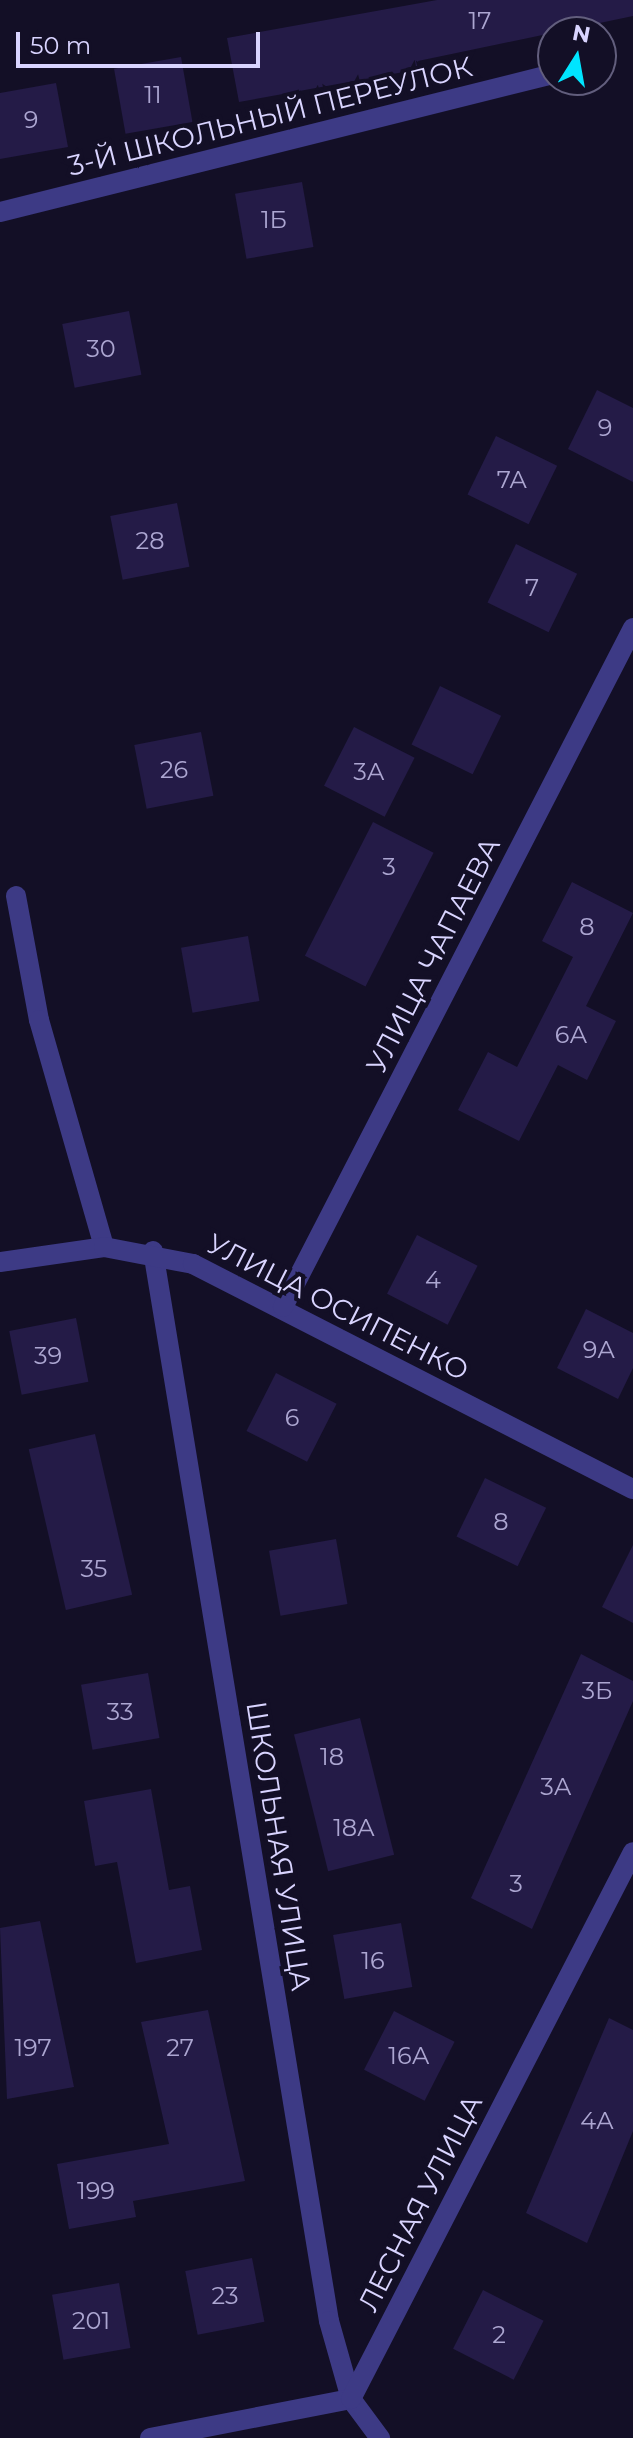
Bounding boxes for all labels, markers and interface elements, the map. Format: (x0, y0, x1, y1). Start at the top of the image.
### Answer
house number: 17 (469, 7, 491, 35)
scale bar (20, 16, 264, 66)
north arrow (537, 16, 617, 96)
text: N (570, 19, 593, 49)
text: 50 m (30, 31, 91, 60)
street label: 3-Й ШКОЛЬНЫЙ ПЕРЕУЛОК (64, 49, 476, 183)
house number: 11 (144, 81, 162, 109)
house number: 9 (24, 106, 38, 134)
house number: 1Б (261, 206, 287, 234)
house number: 30 (86, 335, 116, 363)
house number: 9 (598, 414, 612, 442)
house number: 7А (497, 466, 527, 494)
house number: 28 (136, 527, 164, 555)
house number: 7 (525, 574, 539, 602)
house number: 26 (160, 756, 188, 784)
house number: 3А (353, 758, 385, 786)
street label: УЛИЦА ЧАПАЕВА (359, 832, 507, 1078)
house number: 3 (382, 853, 396, 881)
house number: 8 (579, 913, 595, 941)
house number: 6А (555, 1021, 587, 1049)
street label: УЛИЦА ОСИПЕНКО (202, 1226, 474, 1388)
house number: 4 (425, 1266, 441, 1294)
house number: 9А (583, 1336, 615, 1364)
house number: 39 (34, 1342, 62, 1370)
house number: 6 (285, 1404, 299, 1432)
house number: 8 (493, 1508, 509, 1536)
house number: 35 (81, 1555, 107, 1583)
house number: 3Б (582, 1677, 612, 1705)
house number: 33 (107, 1698, 133, 1726)
street label: ШКОЛЬНАЯ УЛИЦА (239, 1699, 319, 1993)
house number: 18 (320, 1743, 344, 1771)
house number: 3А (540, 1773, 572, 1801)
house number: 18А (333, 1814, 375, 1842)
house number: 3 (509, 1870, 523, 1898)
house number: 16 (361, 1947, 385, 1975)
house number: 197 (14, 2034, 52, 2062)
house number: 27 (166, 2034, 194, 2062)
house number: 16А (388, 2042, 430, 2070)
street label: ЛЕСНАЯ УЛИЦА (351, 2089, 489, 2317)
house number: 4А (580, 2107, 614, 2135)
house number: 199 (77, 2177, 115, 2205)
house number: 23 (211, 2282, 239, 2310)
house number: 201 (72, 2307, 110, 2335)
house number: 2 (492, 2321, 506, 2349)

